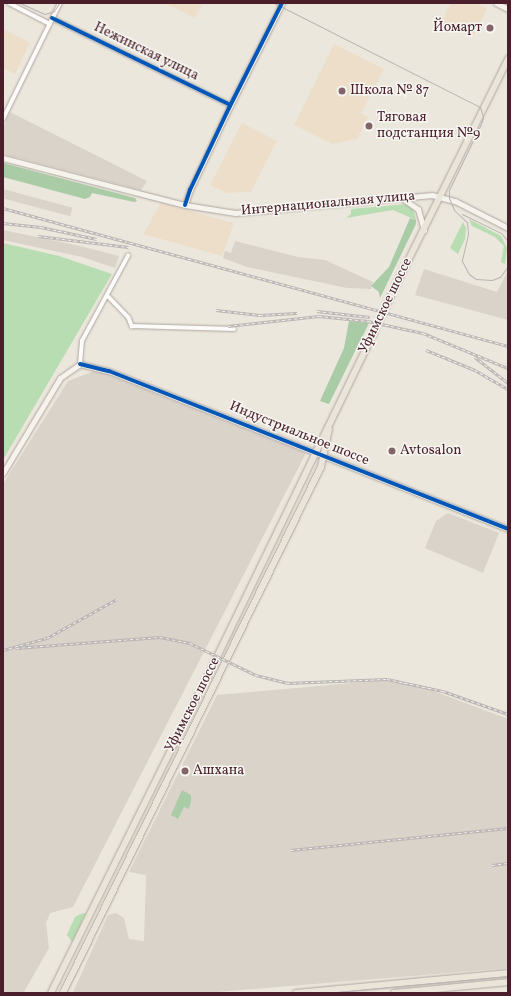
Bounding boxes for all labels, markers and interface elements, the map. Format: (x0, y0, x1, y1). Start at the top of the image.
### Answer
street label: Нежинская улица (91, 19, 201, 85)
place label: Йомарт (433, 20, 482, 36)
marker: Йомарт (485, 23, 495, 33)
place label: Школа № 87 (350, 83, 429, 99)
marker: Школа № 87 (337, 86, 347, 96)
place label: Тяговая подстанция №9 (377, 110, 480, 142)
marker: Тяговая подстанция №9 (364, 121, 374, 131)
street label: Интернациональная улица (240, 188, 416, 220)
street label: Уфимское шоссе (356, 255, 416, 357)
street label: Индустриальное шоссе (227, 398, 371, 470)
place label: Avtosalon (400, 443, 462, 459)
marker: Avtosalon (387, 446, 397, 456)
street label: Уфимское шоссе (162, 655, 224, 755)
place label: Ашхана (193, 763, 244, 779)
marker: Ашхана (180, 766, 190, 776)

